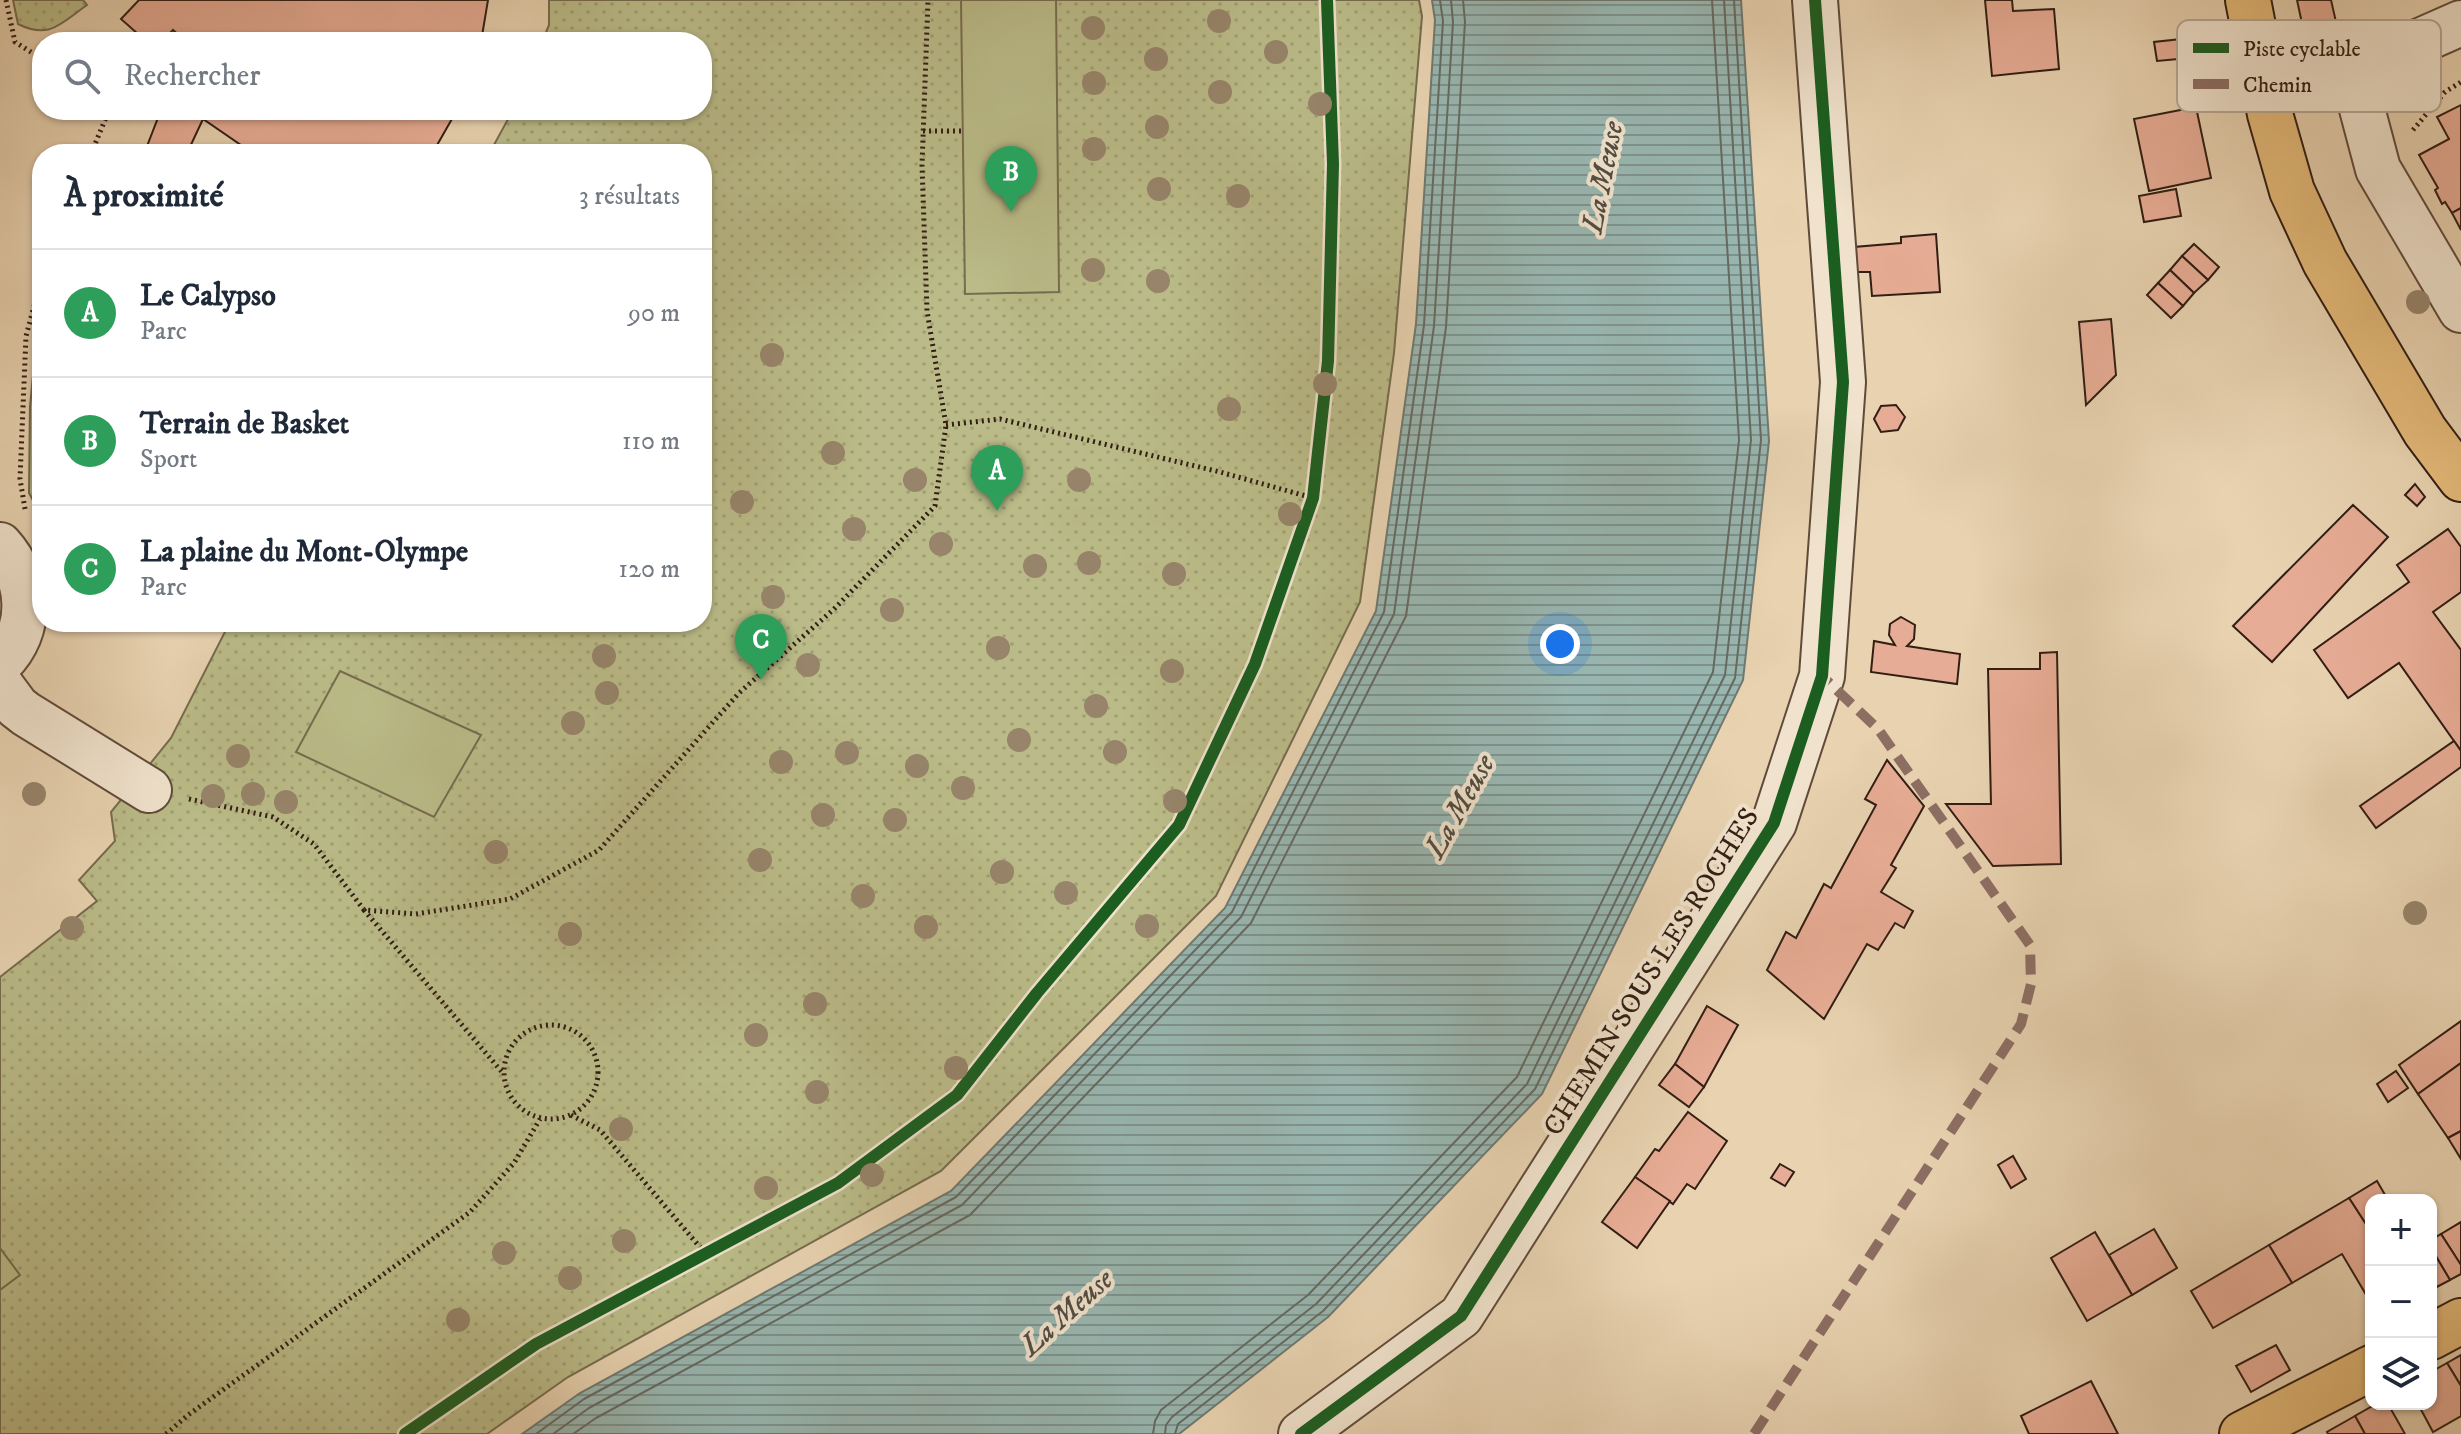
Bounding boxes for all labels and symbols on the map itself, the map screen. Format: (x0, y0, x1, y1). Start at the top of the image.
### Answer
legend (2177, 20, 2441, 112)
text: Piste cyclable (2243, 36, 2361, 63)
text: Chemin (2243, 72, 2312, 99)
water label: La Meuse (1574, 118, 1633, 238)
pin: B (985, 146, 1037, 212)
pin: A (971, 445, 1023, 511)
pin: C (735, 614, 787, 680)
your location (1540, 624, 1580, 664)
water label: La Meuse (1416, 748, 1504, 867)
street label: CHEMIN SOUS LES ROCHES (1536, 801, 1767, 1142)
water label: La Meuse (1011, 1261, 1122, 1366)

